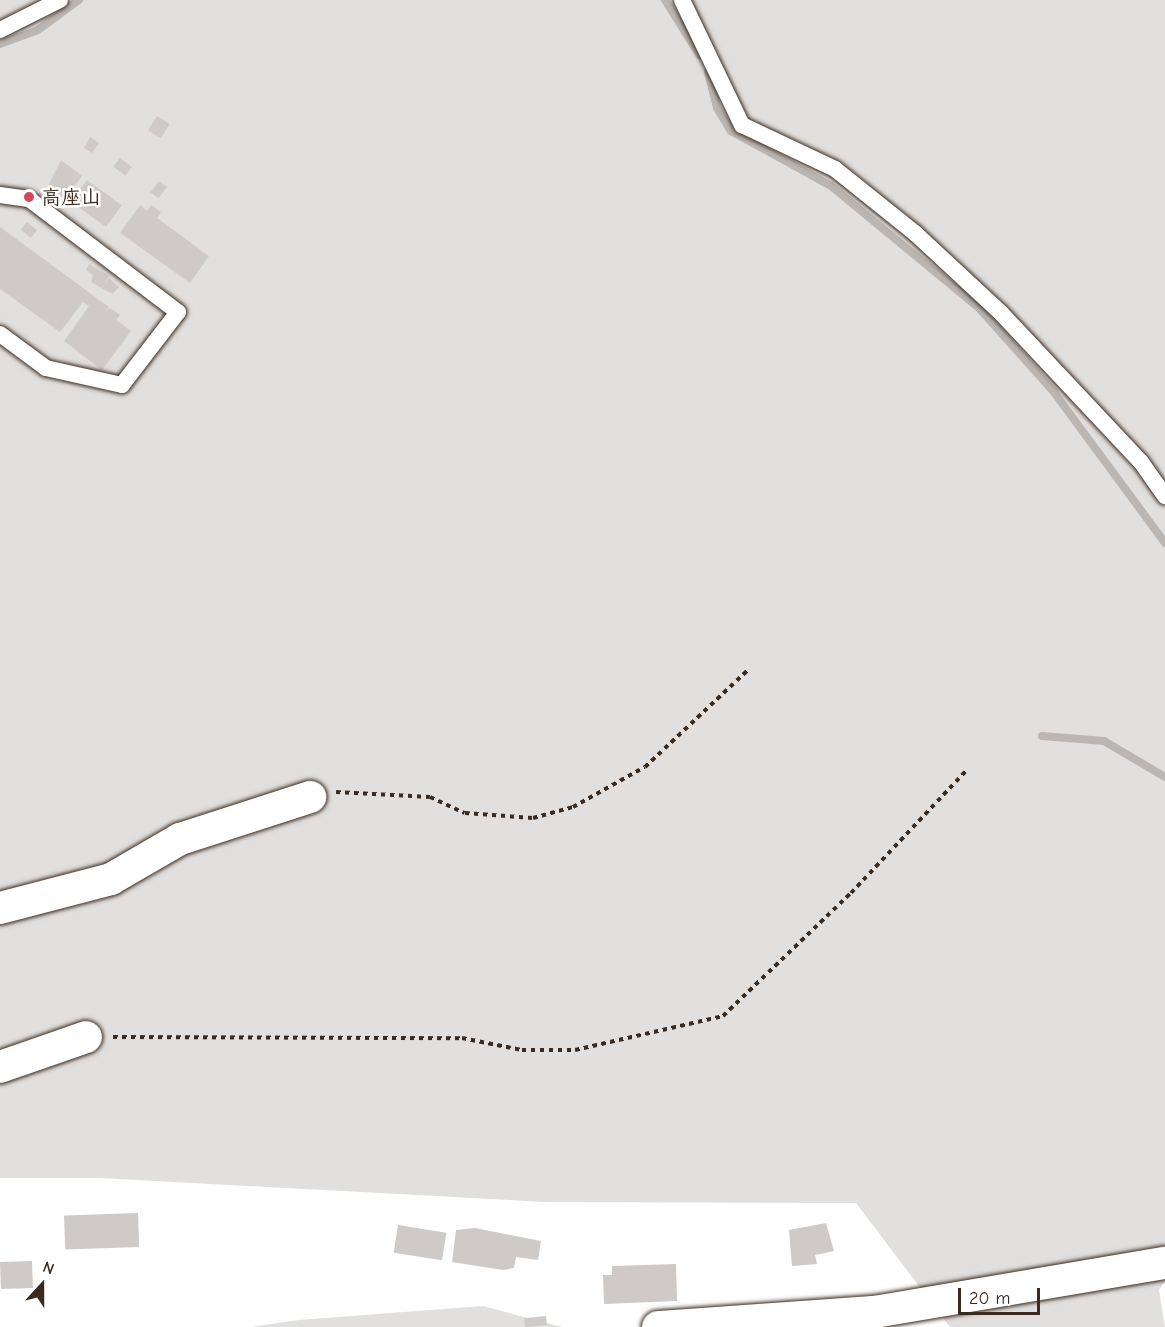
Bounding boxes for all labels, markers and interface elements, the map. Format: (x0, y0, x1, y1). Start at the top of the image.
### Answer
place label: 高座山 (41, 185, 101, 209)
marker: 高座山 (22, 190, 36, 204)
north arrow (12, 1255, 72, 1315)
text: N (40, 1258, 57, 1278)
scale bar (961, 1276, 1044, 1314)
text: 20 m (969, 1288, 1010, 1309)

